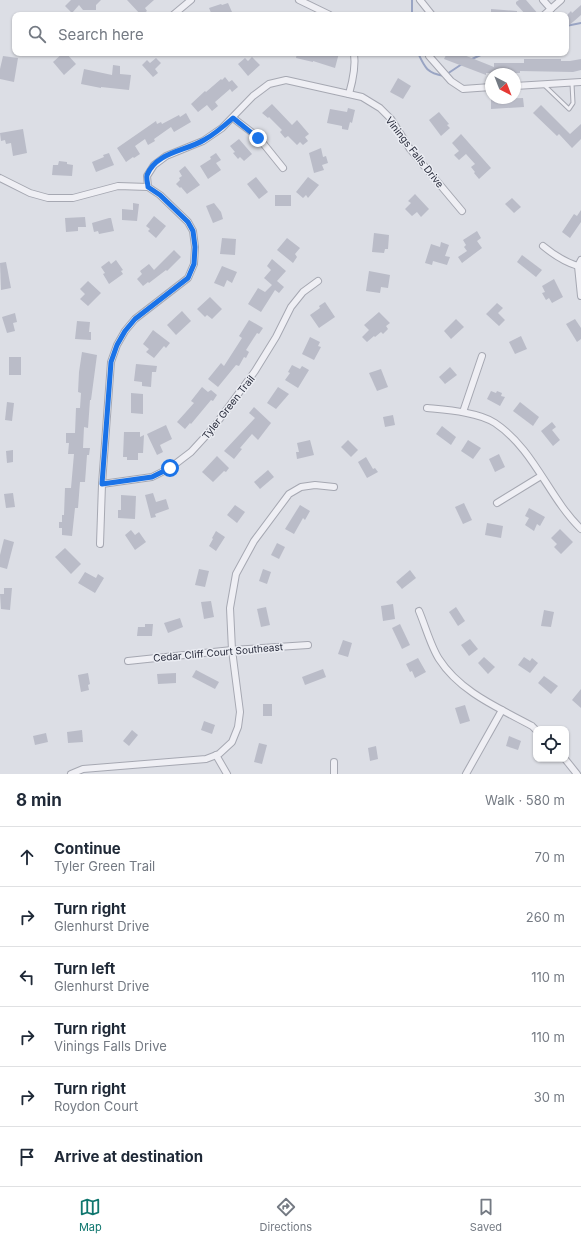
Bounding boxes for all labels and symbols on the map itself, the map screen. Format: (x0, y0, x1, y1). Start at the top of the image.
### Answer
north arrow (485, 68, 521, 104)
street label: Vinings Falls Drive (384, 114, 447, 190)
route end (249, 129, 267, 147)
street label: Tyler Green Trail (199, 373, 257, 441)
route start (161, 459, 179, 477)
street label: Cedar Cliff Court Southeast (153, 640, 284, 664)

